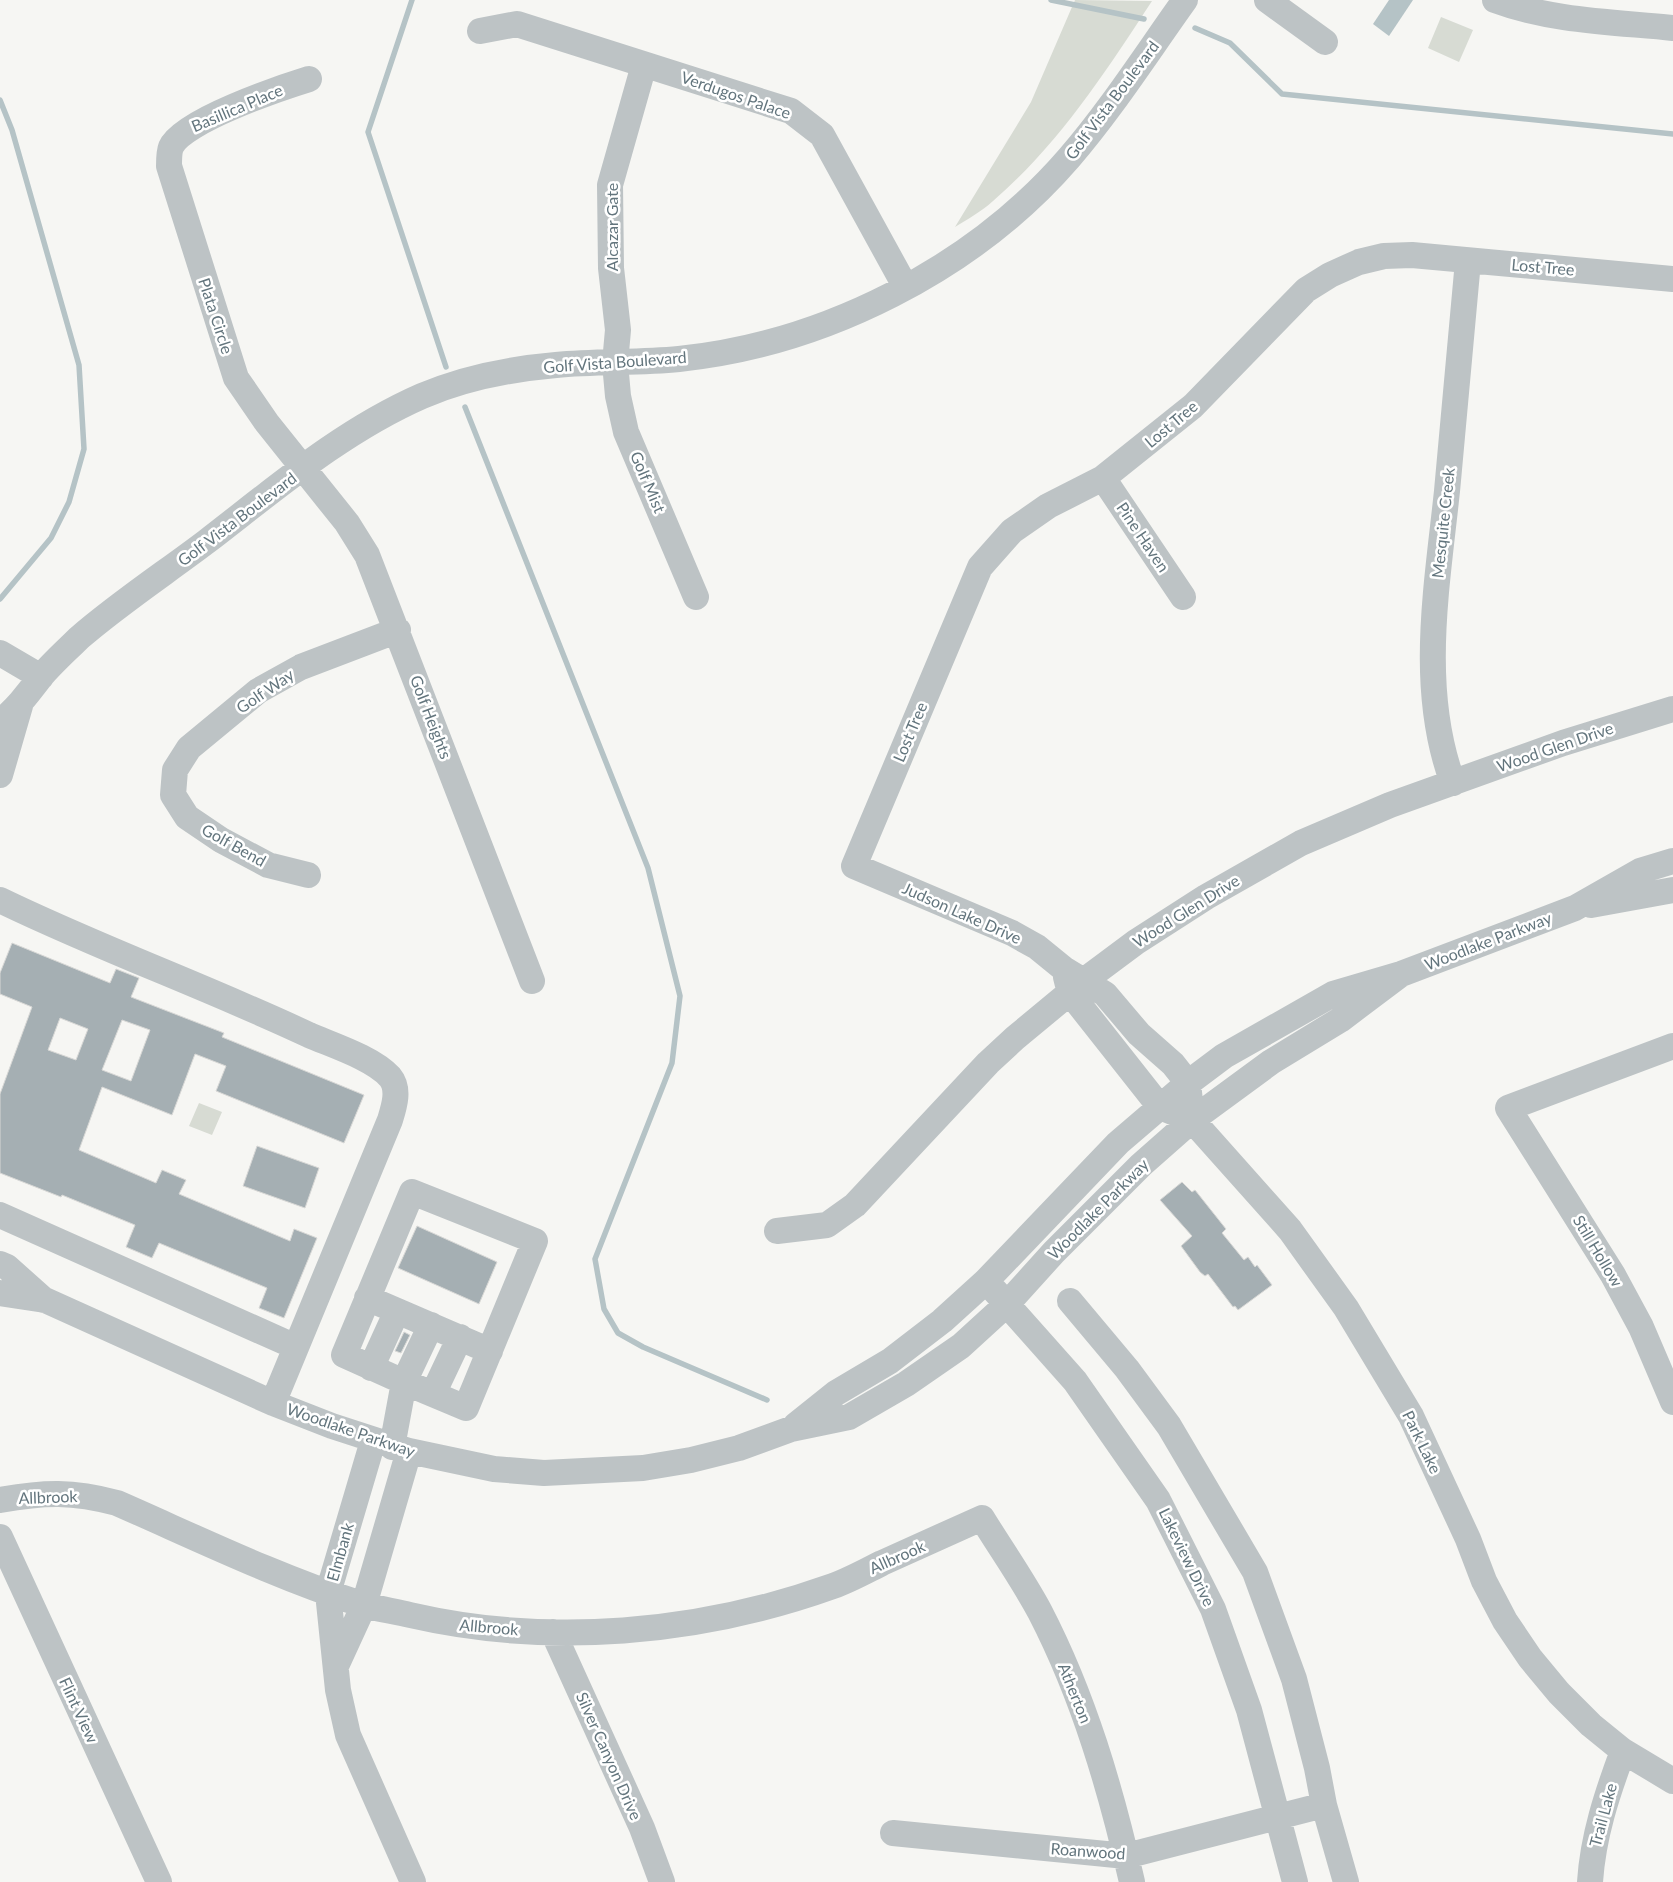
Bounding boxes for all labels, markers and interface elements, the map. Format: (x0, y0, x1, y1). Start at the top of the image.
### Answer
street label: Golf Vista Boulevard (1061, 37, 1162, 163)
street label: Verdugos Palace (679, 67, 794, 122)
street label: Basillica Place (188, 80, 285, 135)
street label: Alcazar Gate (602, 183, 621, 271)
street label: Lost Tree (1511, 254, 1575, 279)
street label: Plata Circle (195, 275, 238, 356)
street label: Golf Vista Boulevard (543, 347, 687, 376)
street label: Lost Tree (1140, 396, 1201, 451)
street label: Golf Mist (627, 448, 670, 516)
street label: Mesquite Creek (1427, 466, 1458, 579)
street label: Golf Vista Boulevard (174, 468, 300, 569)
street label: Pine Haven (1113, 498, 1174, 575)
street label: Golf Way (232, 664, 298, 717)
street label: Golf Heights (407, 672, 456, 761)
street label: Lost Tree (888, 699, 931, 765)
street label: Wood Glen Drive (1494, 718, 1616, 775)
street label: Golf Bend (199, 819, 270, 870)
street label: Wood Glen Drive (1129, 870, 1242, 951)
street label: Judson Lake Drive (900, 878, 1025, 947)
street label: Woodlake Parkway (1422, 907, 1555, 973)
street label: Woodlake Parkway (1043, 1154, 1152, 1263)
street label: Still Hollow (1570, 1212, 1627, 1290)
street label: Woodlake Parkway (285, 1399, 419, 1461)
street label: Park Lake (1399, 1407, 1446, 1476)
street label: Allbrook (18, 1486, 79, 1507)
street label: Lakeview Drive (1155, 1505, 1219, 1609)
street label: Elmbank (322, 1520, 357, 1583)
street label: Allbrook (866, 1535, 928, 1577)
street label: Allbrook (459, 1614, 520, 1639)
street label: Atherton (1055, 1660, 1096, 1726)
street label: Flint View (56, 1674, 103, 1746)
street label: Silver Canyon Drive (573, 1689, 646, 1823)
street label: Trail Lake (1585, 1781, 1620, 1849)
street label: Roanwood (1050, 1838, 1126, 1863)

